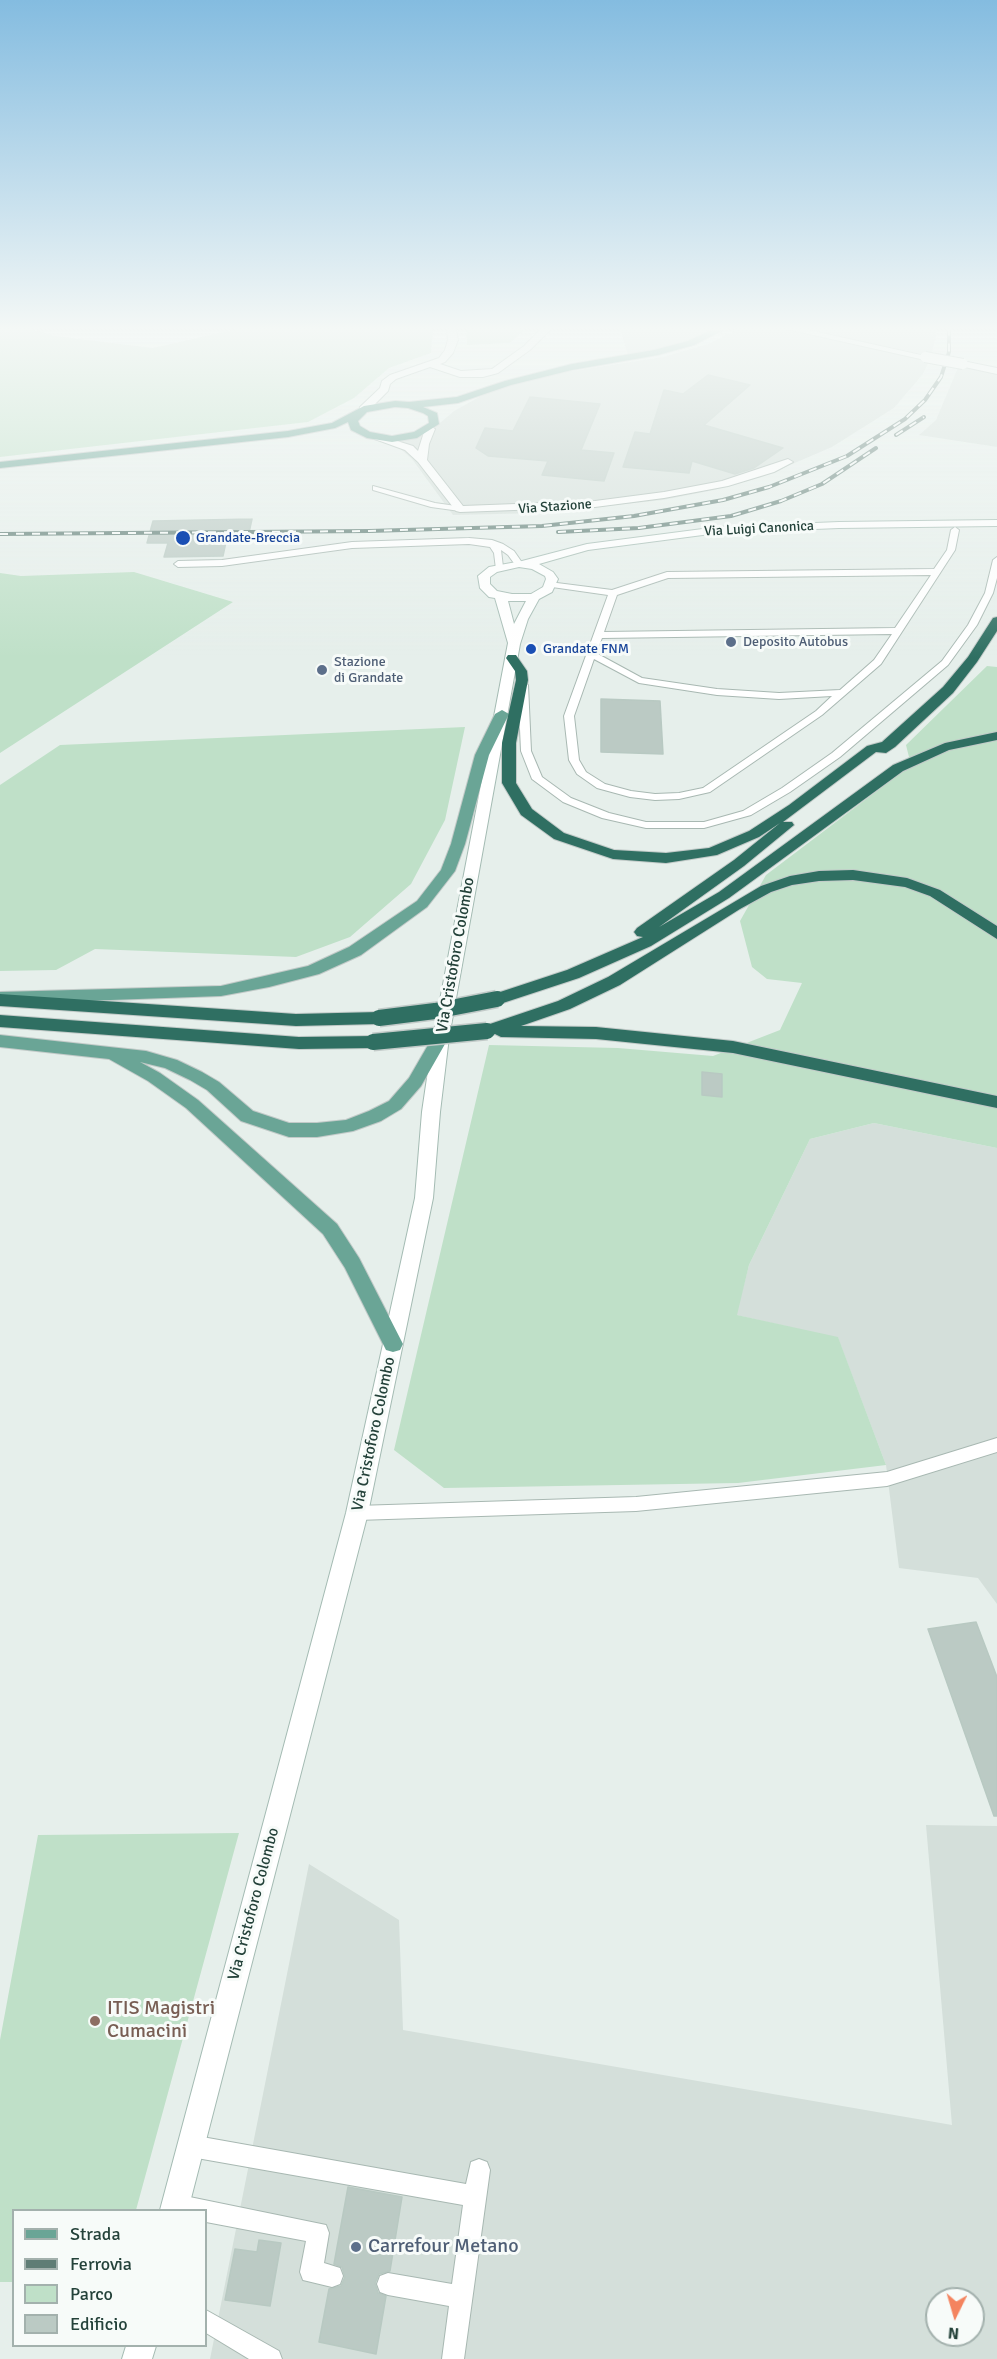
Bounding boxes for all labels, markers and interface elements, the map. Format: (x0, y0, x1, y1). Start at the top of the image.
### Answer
street label: Via Stazione (518, 496, 592, 518)
street label: Via Luigi Canonica (704, 518, 814, 540)
marker: Grandate-Breccia (174, 529, 192, 547)
place label: Grandate-Breccia (196, 530, 300, 546)
place label: Deposito Autobus (743, 634, 848, 650)
marker: Deposito Autobus (724, 635, 738, 649)
place label: Grandate FNM (543, 641, 629, 657)
marker: Grandate FNM (524, 642, 538, 656)
place label: Stazione di Grandate (334, 654, 403, 686)
marker: Stazione di Grandate (315, 663, 329, 677)
street label: Via Cristoforo Colombo (433, 876, 479, 1034)
street label: Via Cristoforo Colombo (348, 1355, 400, 1513)
street label: Via Cristoforo Colombo (224, 1826, 284, 1982)
place label: ITIS Magistri Cumacini (107, 1997, 215, 2044)
marker: ITIS Magistri Cumacini (88, 2014, 102, 2028)
legend (12, 2209, 207, 2347)
text: Strada (70, 2223, 121, 2245)
place label: Carrefour Metano (368, 2235, 519, 2259)
marker: Carrefour Metano (349, 2240, 363, 2254)
text: Ferrovia (70, 2253, 132, 2275)
text: Parco (70, 2283, 113, 2305)
north arrow (925, 2287, 985, 2347)
text: Edificio (70, 2313, 128, 2335)
text: N (947, 2322, 960, 2343)

